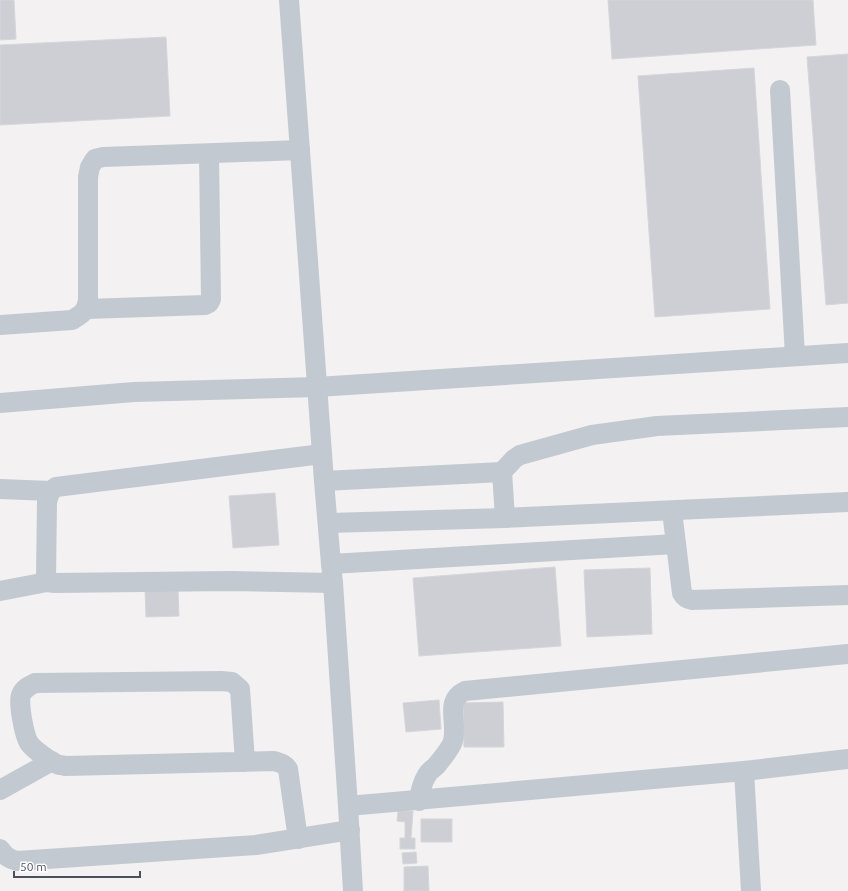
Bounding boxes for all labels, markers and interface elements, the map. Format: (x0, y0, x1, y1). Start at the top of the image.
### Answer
scale bar (14, 853, 140, 879)
text: 50 m (20, 860, 47, 873)

